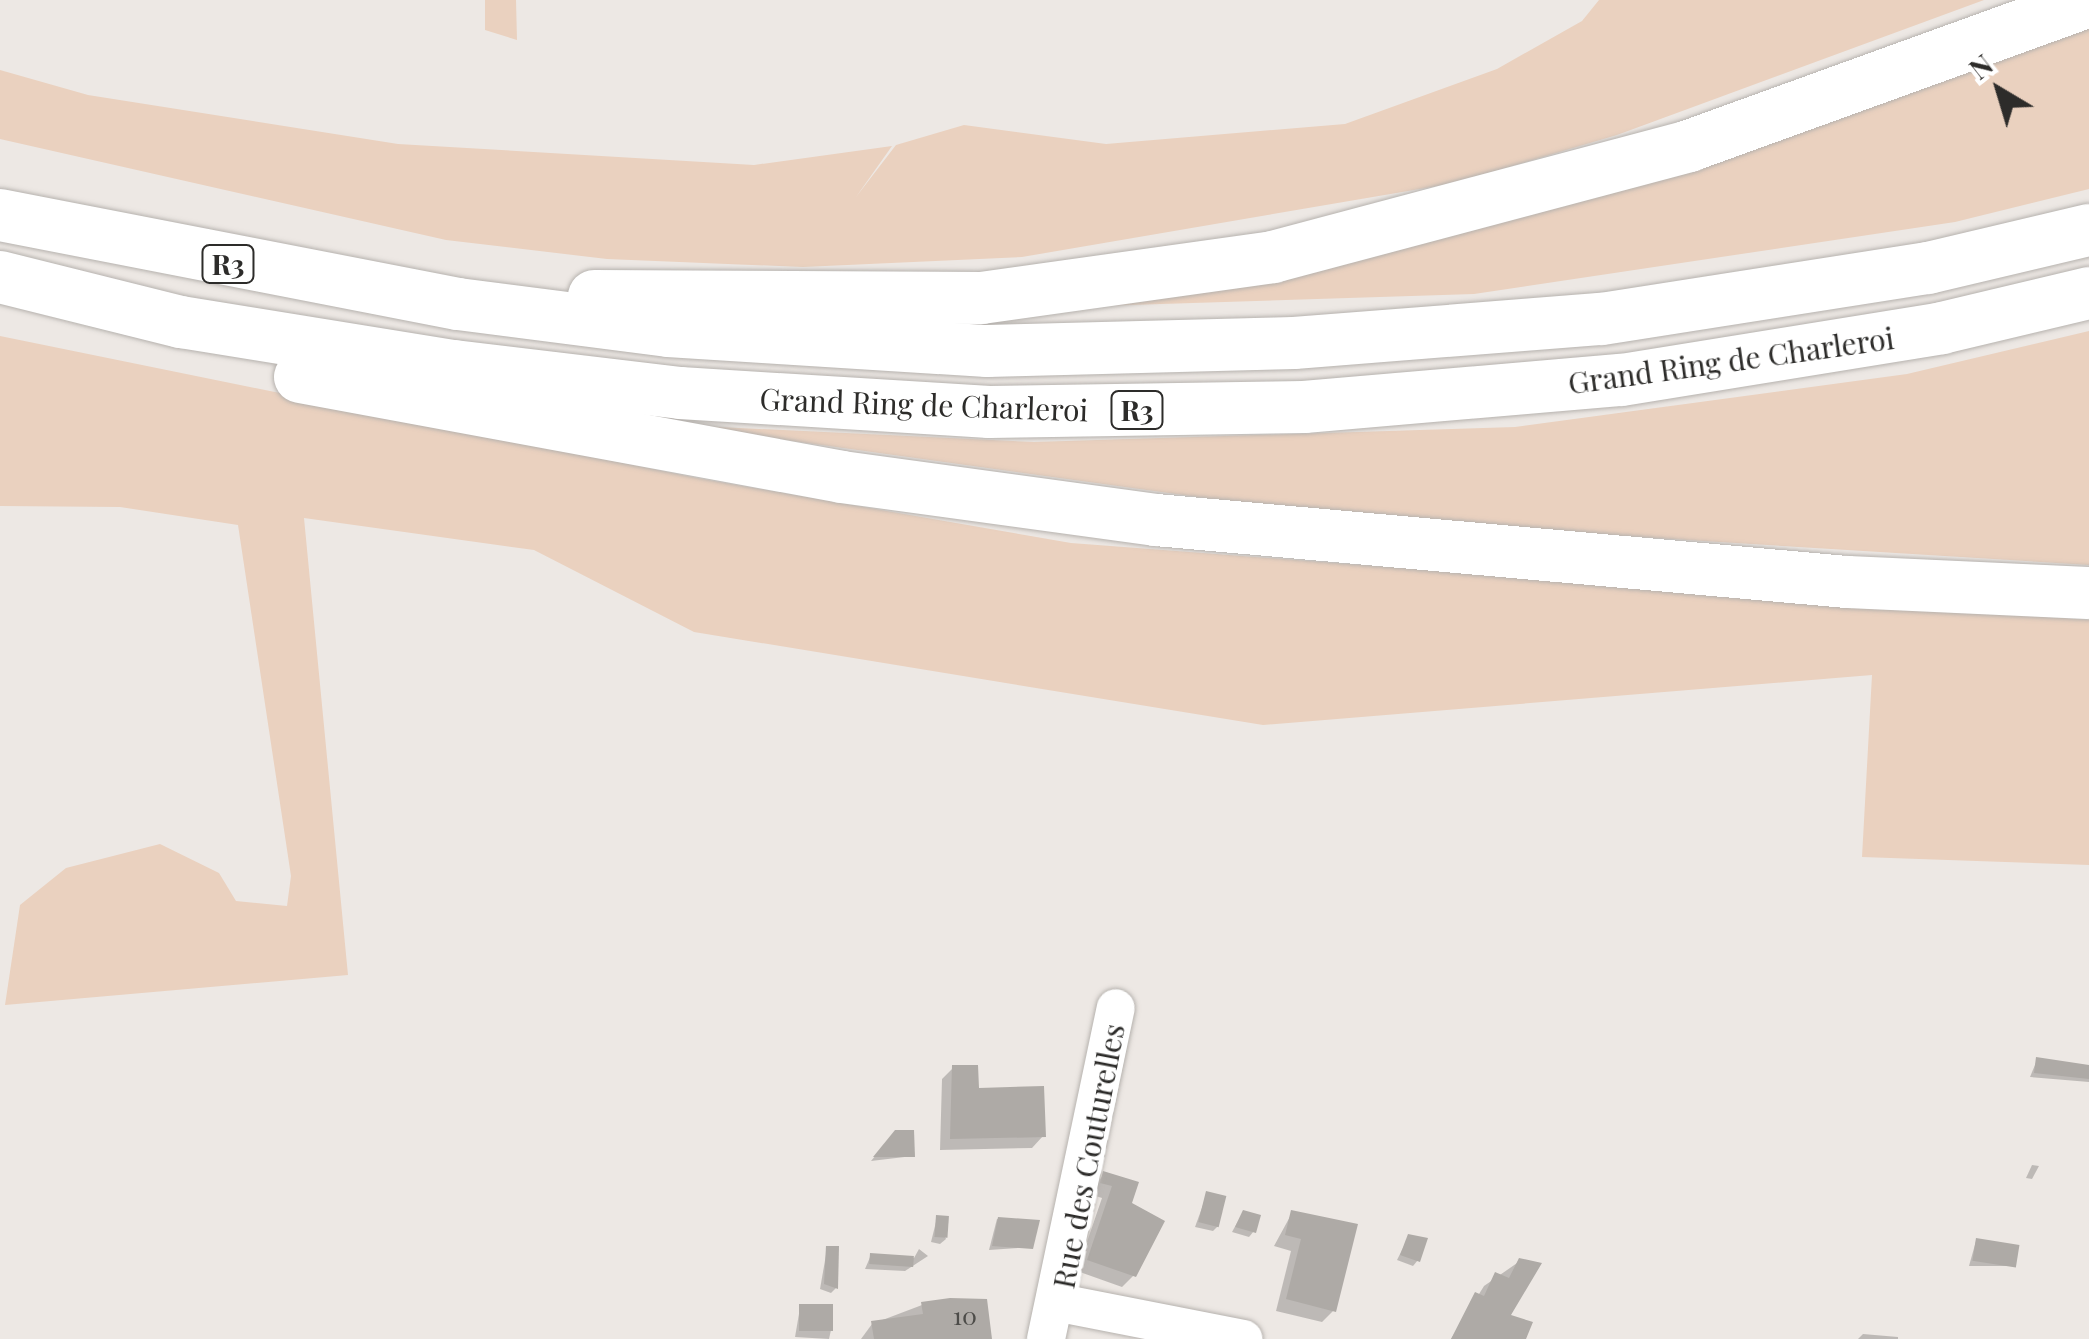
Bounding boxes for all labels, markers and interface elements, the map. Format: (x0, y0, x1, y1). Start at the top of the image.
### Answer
north arrow (1949, 40, 2049, 140)
text: N (1961, 45, 2000, 87)
road number: R3 (200, 241, 256, 287)
street label: Grand Ring de Charleroi (1566, 319, 1896, 401)
street label: Grand Ring de Charleroi (759, 380, 1089, 428)
road number: R3 (1110, 387, 1164, 433)
street label: Rue des Couturelles (1045, 1021, 1131, 1291)
house number: 10 (953, 1300, 977, 1330)

